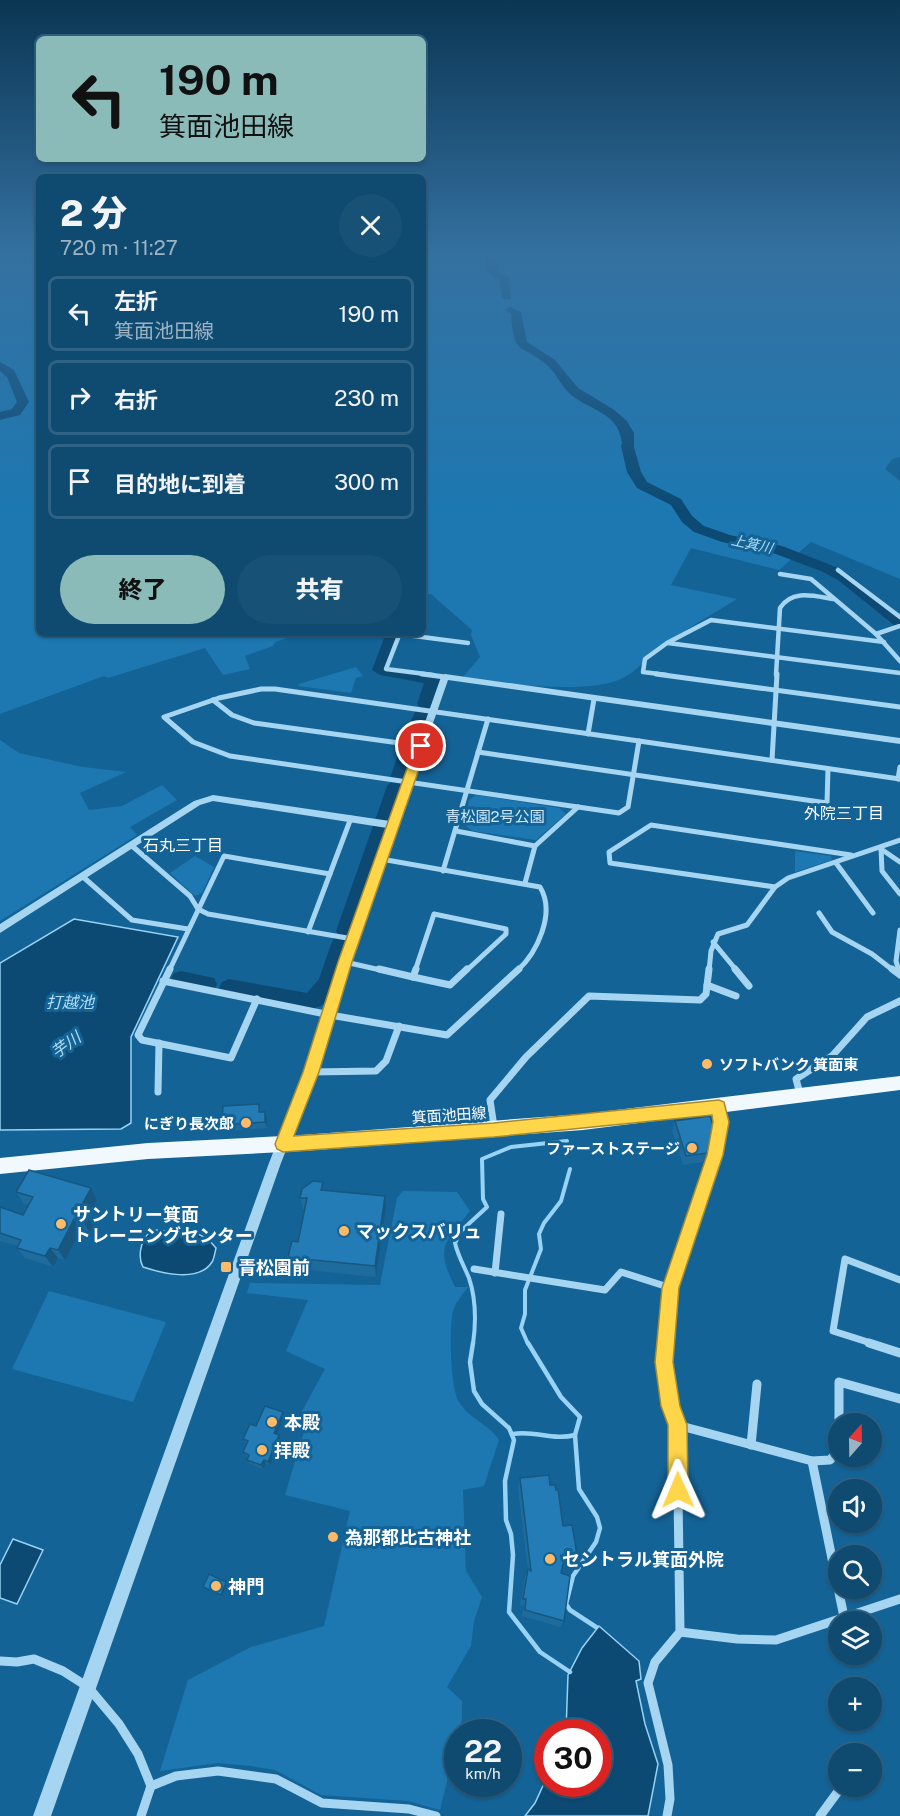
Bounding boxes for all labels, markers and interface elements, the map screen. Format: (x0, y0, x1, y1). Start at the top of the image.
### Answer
text: 190 m (159, 55, 279, 104)
icon: left (60, 60, 138, 138)
text: 箕面池田線 (159, 110, 294, 142)
text: 2 分 (60, 192, 127, 234)
button: close (339, 194, 402, 257)
text: 720 m · 11:27 (60, 236, 178, 260)
text: 左折 (114, 288, 158, 314)
icon: left (63, 297, 96, 330)
text: 190 m (339, 301, 399, 327)
text: 箕面池田線 (114, 319, 214, 343)
icon: right (63, 381, 96, 414)
text: 230 m (334, 385, 399, 411)
text: 右折 (114, 387, 158, 413)
icon: arrive (63, 465, 96, 498)
text: 300 m (334, 469, 399, 495)
text: 目的地に到着 (114, 471, 246, 497)
water label: 上箕川 (730, 532, 776, 557)
button: 終了 (60, 555, 225, 624)
button: 共有 (237, 555, 402, 624)
pin (395, 720, 446, 771)
icon: arrive (404, 729, 437, 762)
district label: 外院三丁目 (804, 804, 884, 823)
park label: 青松園2号公園 (446, 808, 544, 825)
district label: 石丸三丁目 (143, 836, 223, 855)
water label: 打越池 (46, 993, 96, 1012)
water label: 芋川 (47, 1027, 86, 1062)
place label: ソフトバンク 箕面東 (719, 1056, 858, 1073)
marker: ソフトバンク 箕面東 (700, 1057, 714, 1071)
street label: 箕面池田線 (411, 1104, 487, 1126)
place label: にぎり長次郎 (144, 1115, 234, 1132)
marker: にぎり長次郎 (239, 1116, 253, 1130)
place label: ファーストステージ (546, 1140, 680, 1157)
marker: ファーストステージ (685, 1141, 699, 1155)
place label: サントリー箕面 トレーニングセンター (73, 1204, 253, 1246)
marker: サントリー箕面 トレーニングセンター (54, 1217, 68, 1231)
place label: マックスバリュ (356, 1221, 481, 1242)
marker: マックスバリュ (337, 1224, 351, 1238)
place label: 青松園前 (238, 1257, 310, 1278)
marker: 青松園前 (219, 1260, 233, 1274)
place label: 本殿 (284, 1412, 320, 1433)
north arrow (828, 1413, 882, 1467)
map controls (828, 1413, 882, 1797)
marker: 本殿 (265, 1415, 279, 1429)
place label: 拝殿 (274, 1440, 310, 1461)
marker: 拝殿 (255, 1443, 269, 1457)
position arrow (646, 1458, 710, 1522)
button: sound (828, 1479, 882, 1533)
place label: 為那都比古神社 (345, 1527, 471, 1548)
marker: 為那都比古神社 (326, 1530, 340, 1544)
button: search (828, 1545, 882, 1599)
place label: セントラル箕面外院 (562, 1549, 724, 1570)
marker: セントラル箕面外院 (543, 1552, 557, 1566)
place label: 神門 (228, 1576, 264, 1597)
marker: 神門 (209, 1579, 223, 1593)
button: layers (828, 1611, 882, 1665)
button: + (828, 1677, 882, 1731)
speed limit sign: 30 (534, 1719, 612, 1797)
text: 22 (464, 1733, 502, 1769)
button: − (828, 1743, 882, 1797)
text: km/h (465, 1765, 501, 1782)

